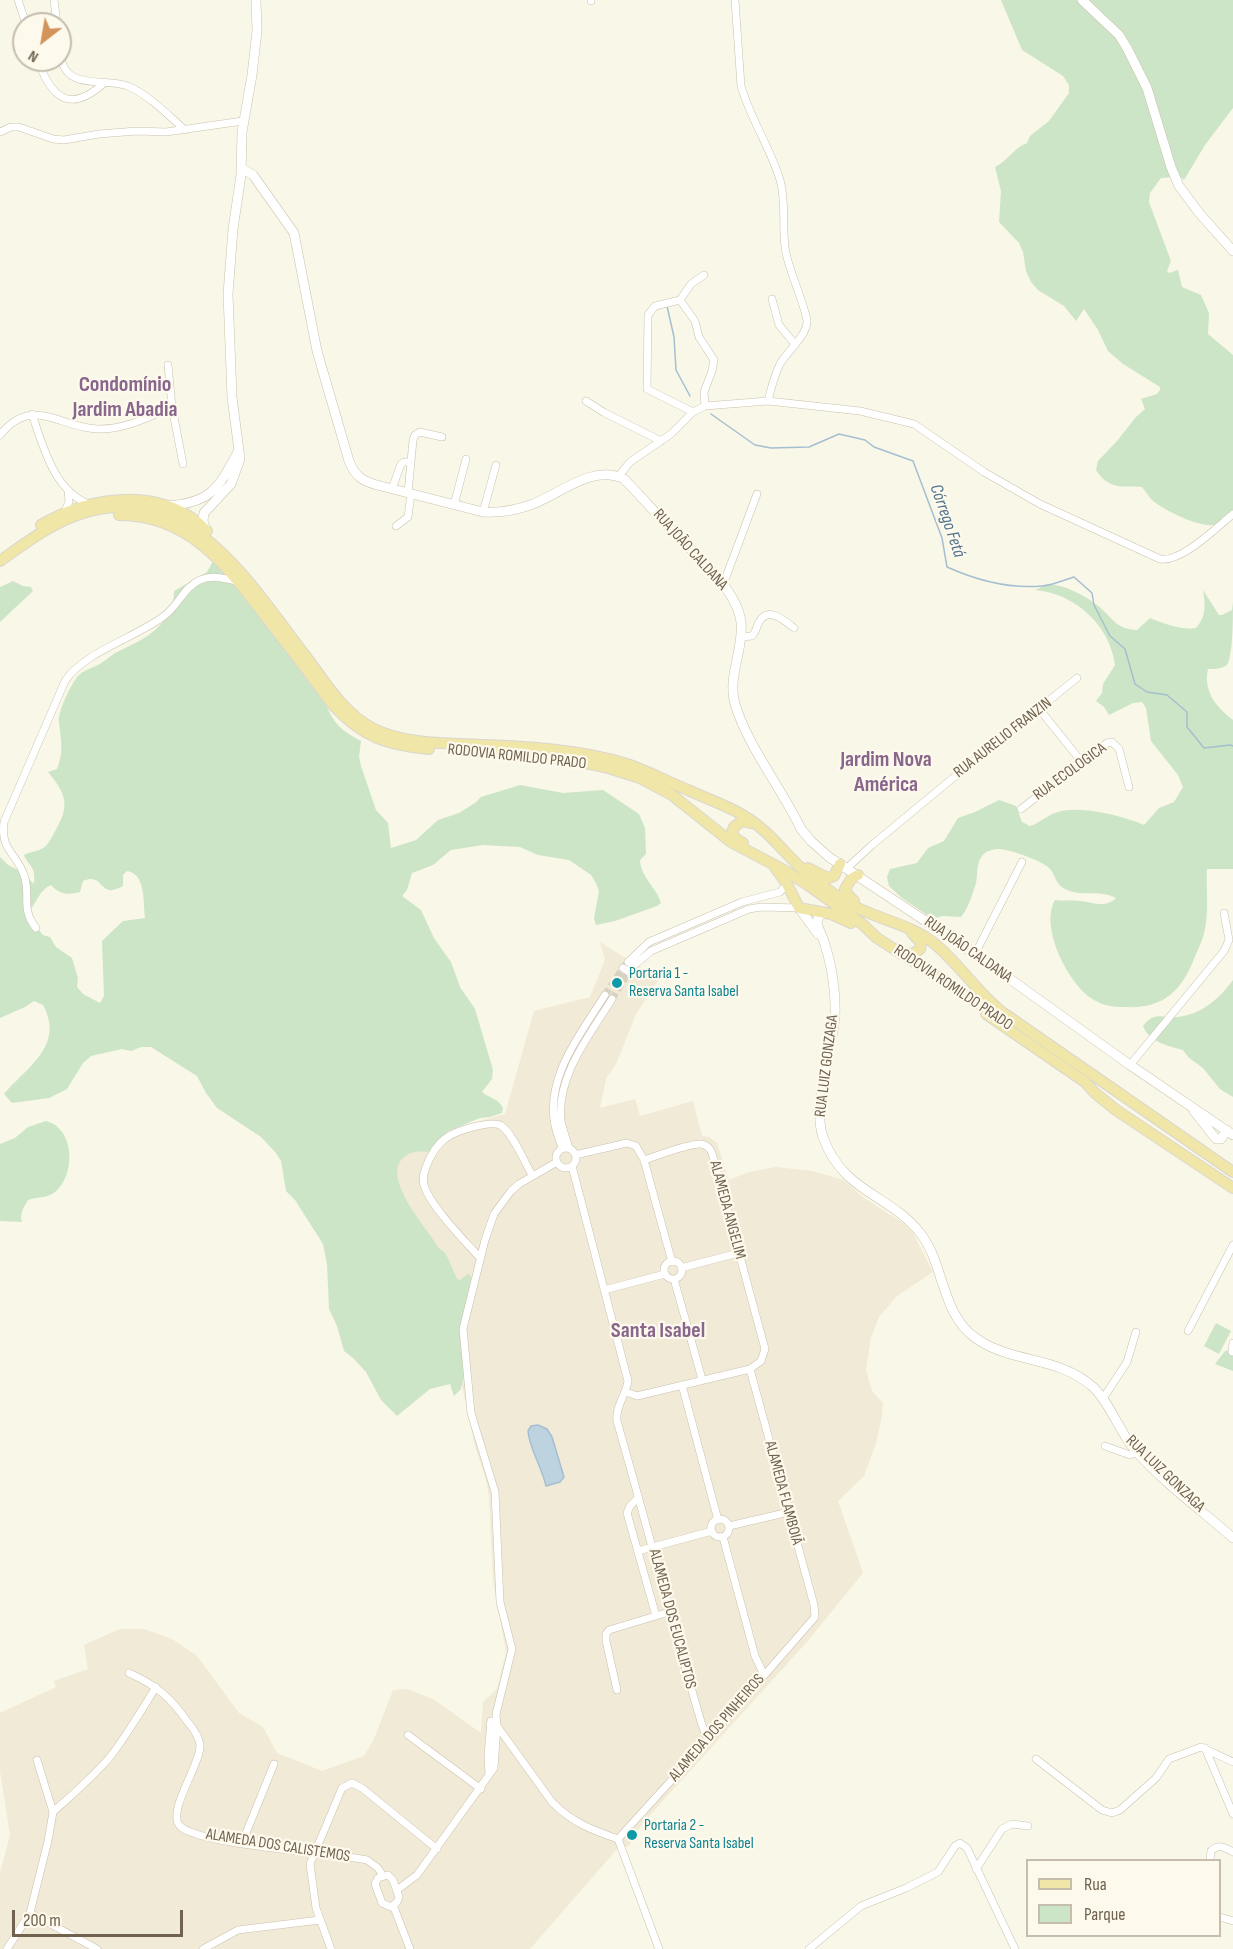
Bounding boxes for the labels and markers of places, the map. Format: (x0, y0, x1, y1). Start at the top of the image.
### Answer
place label: Portaria 1 - Reserva Santa Isabel (629, 964, 739, 1002)
marker: Portaria 1 - Reserva Santa Isabel (610, 976, 624, 990)
place label: Portaria 2 - Reserva Santa Isabel (644, 1816, 754, 1854)
marker: Portaria 2 - Reserva Santa Isabel (625, 1828, 639, 1842)

